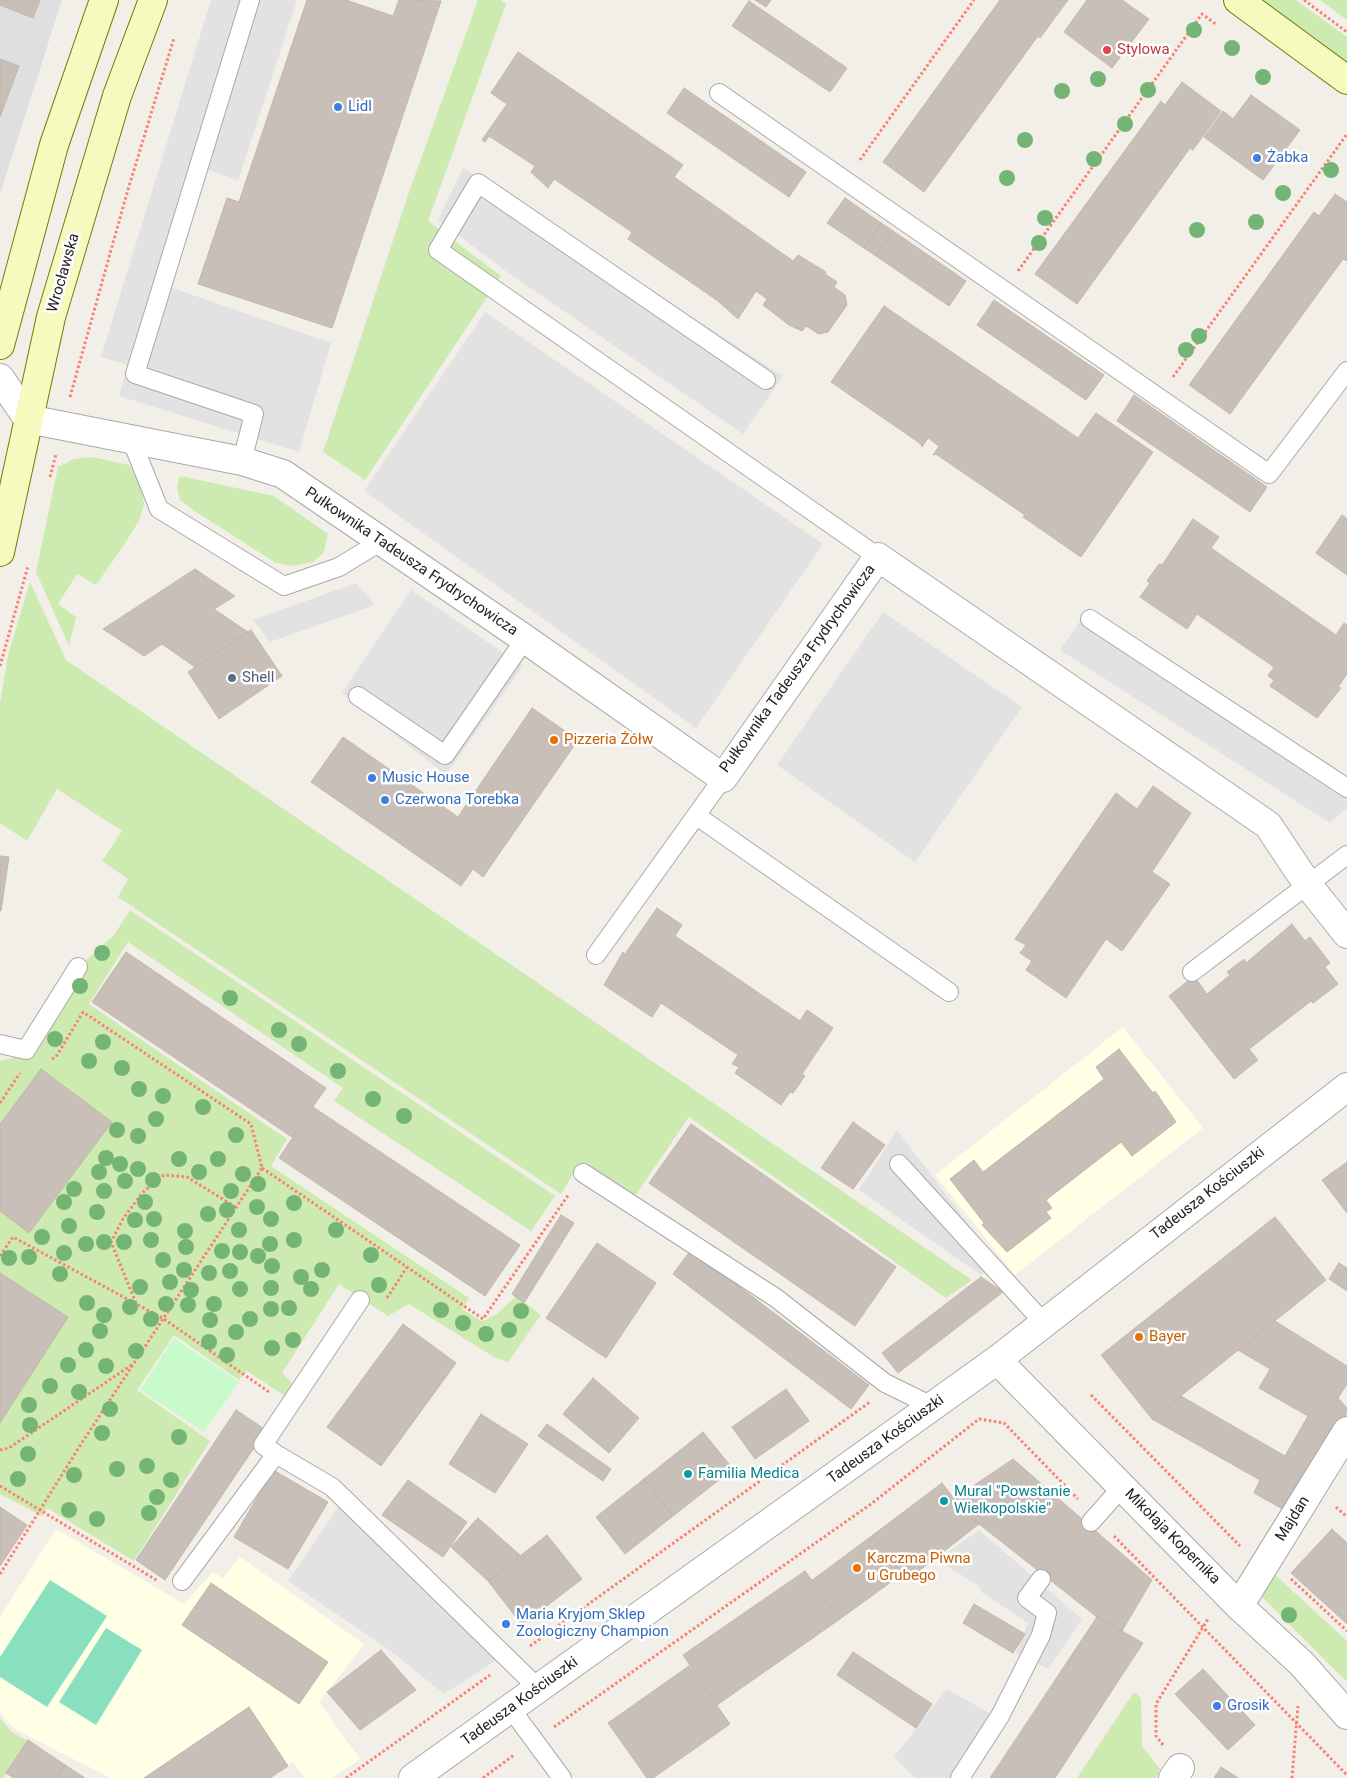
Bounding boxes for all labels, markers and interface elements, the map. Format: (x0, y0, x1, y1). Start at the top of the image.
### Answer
place label: Stylowa (1117, 41, 1170, 59)
marker: Stylowa (1101, 44, 1113, 56)
place label: Lidl (348, 98, 372, 116)
marker: Lidl (332, 101, 344, 113)
place label: Żabka (1267, 149, 1308, 167)
marker: Żabka (1251, 152, 1263, 164)
street label: Wrocławska (44, 231, 84, 315)
street label: Pułkownika Tadeusza Frydrychowicza (301, 484, 521, 640)
street label: Pułkownika Tadeusza Frydrychowicza (716, 561, 880, 777)
place label: Shell (242, 669, 274, 687)
marker: Shell (226, 672, 238, 684)
place label: Pizzeria Żółw (564, 731, 653, 749)
marker: Pizzeria Żółw (548, 734, 560, 746)
place label: Music House (382, 769, 470, 787)
marker: Music House (366, 772, 378, 784)
place label: Czerwona Torebka (395, 791, 519, 809)
marker: Czerwona Torebka (379, 794, 391, 806)
street label: Tadeusza Kościuszki (1147, 1144, 1269, 1244)
place label: Bayer (1149, 1328, 1186, 1346)
marker: Bayer (1133, 1331, 1145, 1343)
street label: Tadeusza Kościuszki (824, 1392, 948, 1488)
place label: Familia Medica (698, 1465, 799, 1483)
marker: Familia Medica (682, 1468, 694, 1480)
place label: Mural "Powstanie Wielkopolskie" (954, 1483, 1070, 1518)
street label: Mikołaja Kopernika (1121, 1486, 1223, 1588)
street label: Majdan (1272, 1493, 1314, 1545)
marker: Mural "Powstanie Wielkopolskie" (938, 1495, 950, 1507)
place label: Karczma Piwna u Grubego (867, 1550, 971, 1585)
marker: Karczma Piwna u Grubego (851, 1562, 863, 1574)
place label: Maria Kryjom Sklep Zoologiczny Champion (516, 1606, 669, 1641)
marker: Maria Kryjom Sklep Zoologiczny Champion (500, 1618, 512, 1630)
street label: Tadeusza Kościuszki (458, 1654, 582, 1750)
place label: Grosik (1227, 1697, 1270, 1715)
marker: Grosik (1211, 1700, 1223, 1712)

